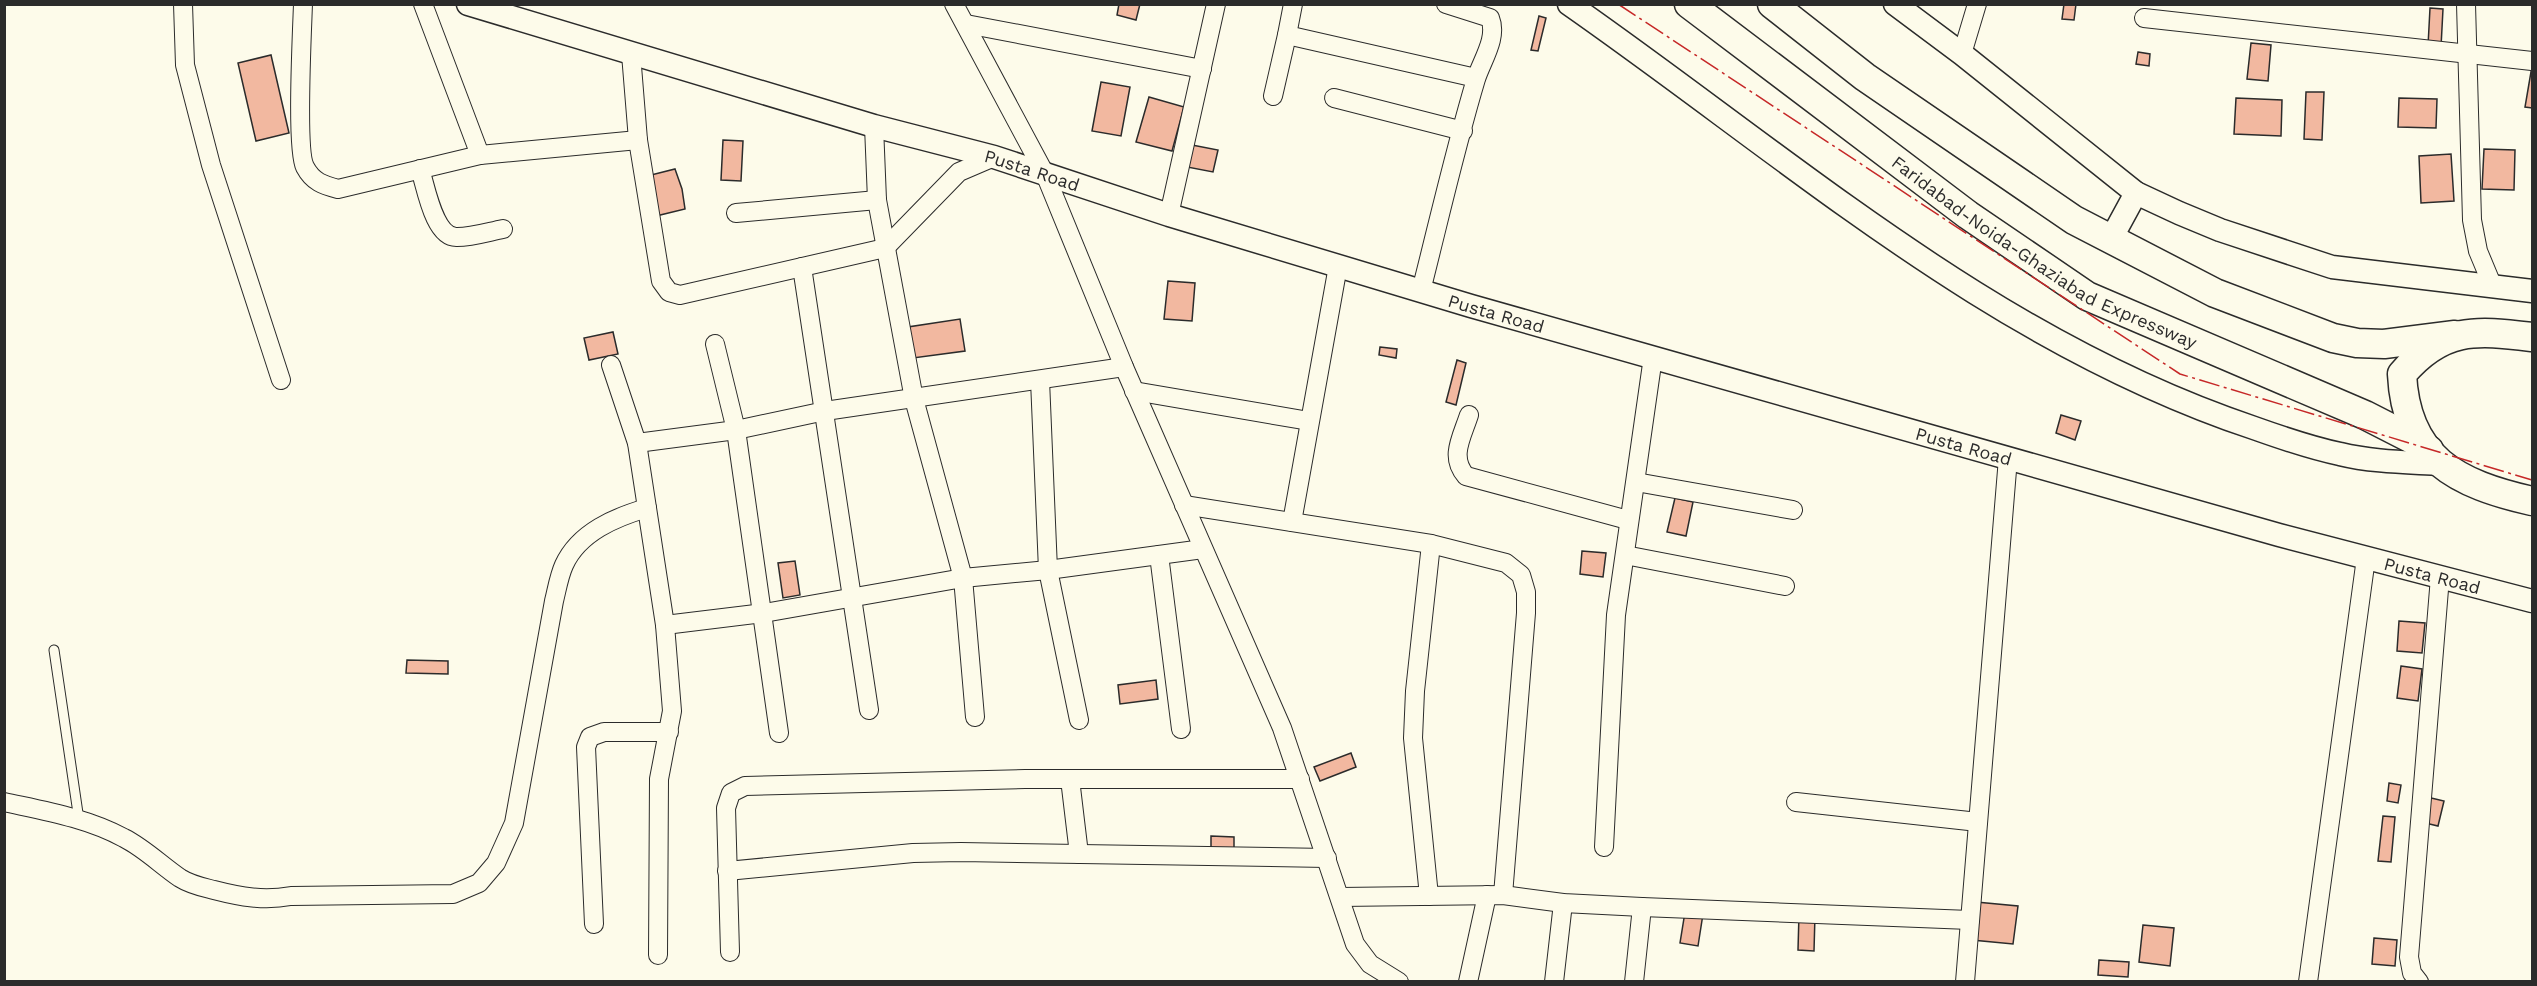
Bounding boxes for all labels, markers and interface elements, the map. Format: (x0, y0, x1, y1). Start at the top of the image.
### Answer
street label: Pusta Road (982, 144, 1082, 195)
street label: Faridabad-Noida-Ghaziabad Expressway (1888, 151, 2201, 353)
street label: Pusta Road (1446, 289, 1547, 337)
street label: Pusta Road (1913, 422, 2014, 469)
street label: Pusta Road (2382, 552, 2483, 598)

